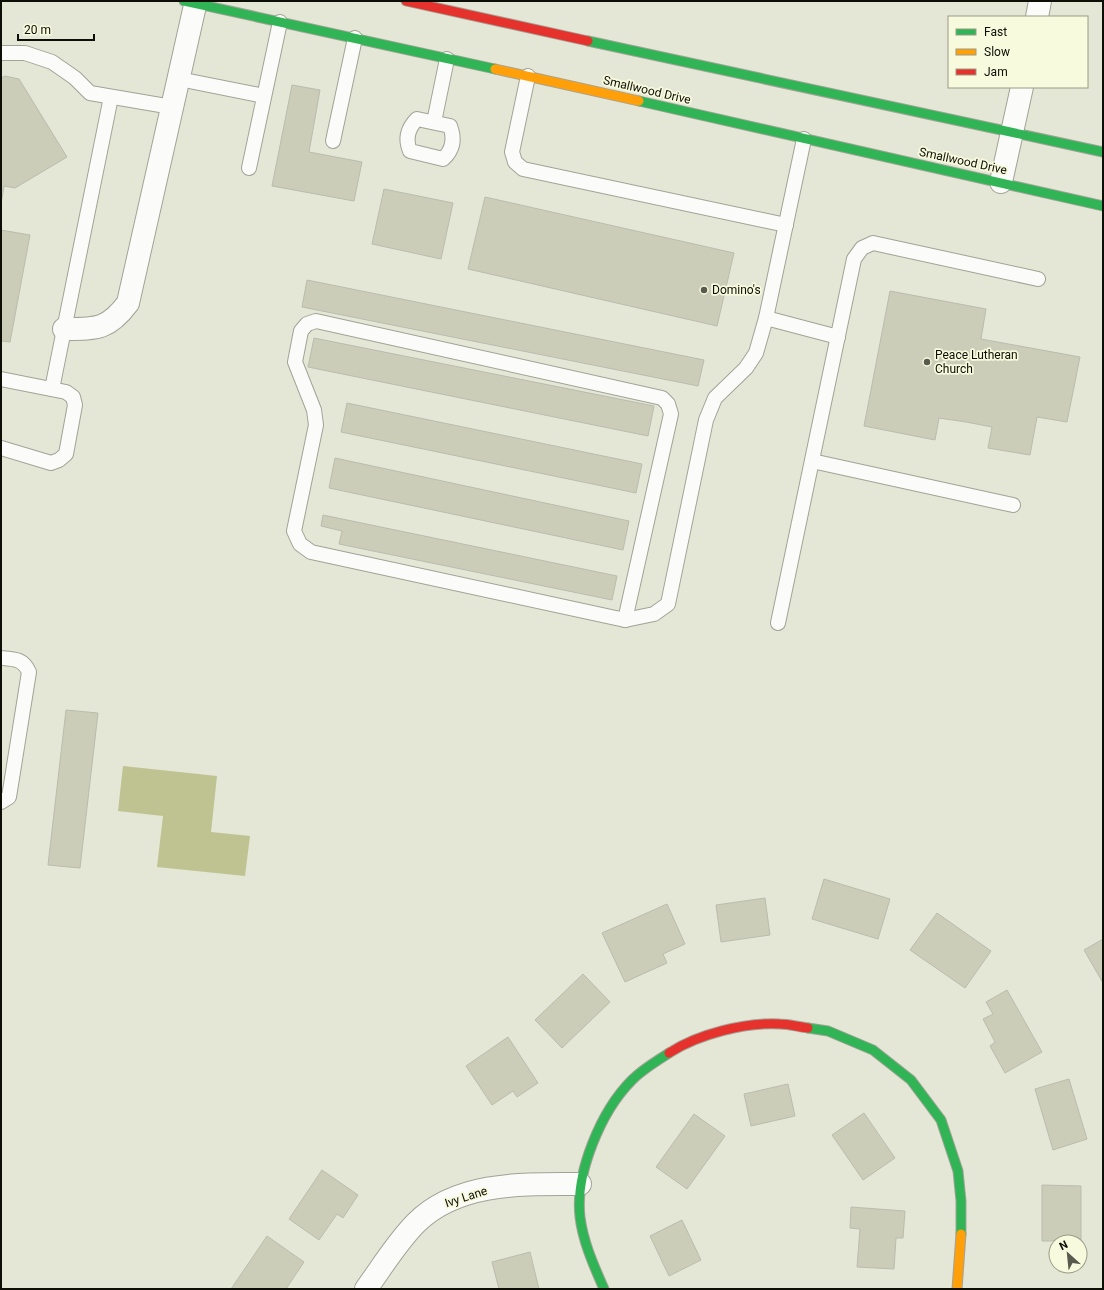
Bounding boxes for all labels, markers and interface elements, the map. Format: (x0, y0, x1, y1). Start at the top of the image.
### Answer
scale bar (18, 16, 94, 42)
legend (948, 16, 1088, 88)
text: 20 m (24, 23, 51, 37)
text: Fast (984, 25, 1007, 39)
text: Slow (984, 45, 1010, 59)
text: Jam (984, 65, 1008, 79)
street label: Smallwood Drive (602, 73, 692, 107)
street label: Smallwood Drive (918, 145, 1008, 177)
place label: Domino's (712, 283, 761, 297)
marker: Domino's (699, 285, 709, 295)
place label: Peace Lutheran Church (935, 348, 1018, 376)
marker: Peace Lutheran Church (922, 357, 932, 367)
street label: Ivy Lane (443, 1184, 489, 1210)
north arrow (1048, 1234, 1088, 1274)
text: N (1057, 1238, 1070, 1253)

